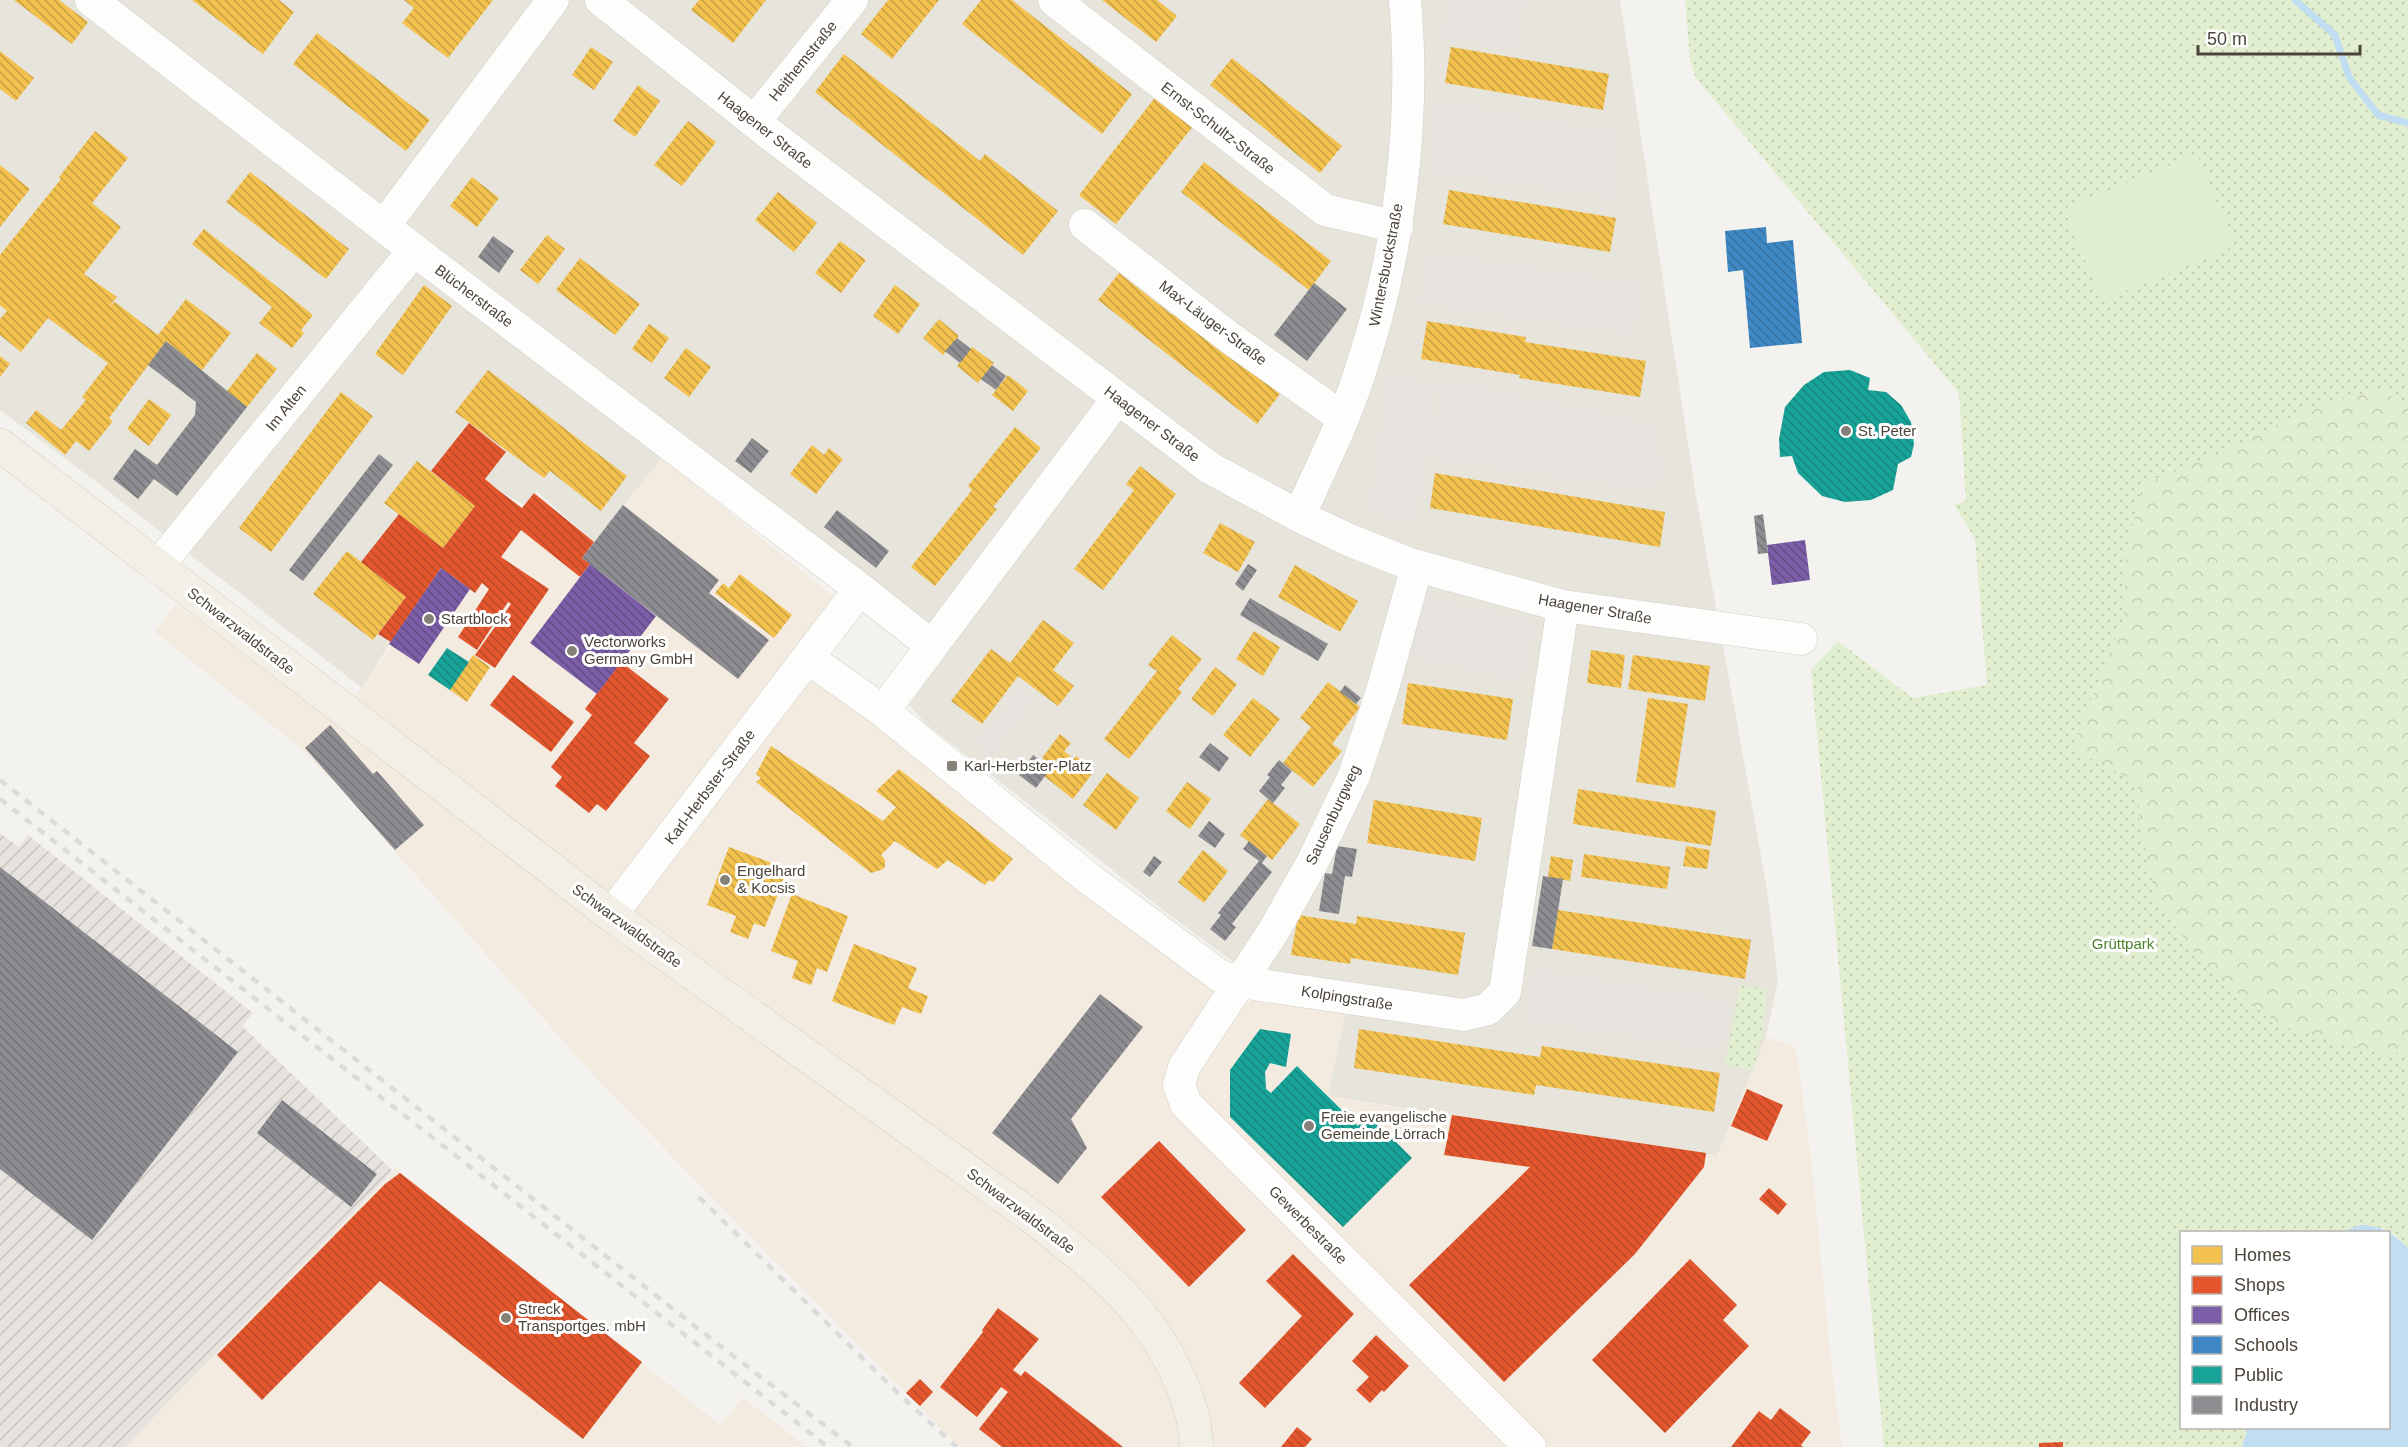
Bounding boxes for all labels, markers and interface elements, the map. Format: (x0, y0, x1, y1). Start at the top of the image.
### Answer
street label: Heithemstraße (765, 17, 840, 104)
scale bar (2198, 18, 2360, 56)
text: 50 m (2207, 29, 2247, 49)
street label: Ernst-Schultz-Straße (1158, 78, 1278, 177)
street label: Haagener Straße (715, 87, 816, 172)
street label: Wintersbuckstraße (1365, 202, 1406, 328)
street label: Blücherstraße (432, 261, 517, 330)
street label: Max-Läuger-Straße (1156, 277, 1270, 369)
street label: Im Alten (262, 381, 309, 434)
street label: Haagener Straße (1101, 382, 1203, 465)
place label: St. Peter (1858, 422, 1916, 439)
marker: St. Peter (1839, 424, 1853, 438)
street label: Schwarzwaldstraße (185, 584, 298, 678)
street label: Haagener Straße (1537, 590, 1653, 627)
place label: Startblock (441, 610, 508, 627)
marker: Startblock (422, 612, 436, 626)
place label: Vectorworks Germany GmbH (584, 633, 693, 667)
marker: Vectorworks Germany GmbH (565, 644, 579, 658)
street label: Karl-Herbster-Straße (661, 726, 758, 847)
place label: Karl-Herbster-Platz (964, 757, 1092, 774)
marker: Karl-Herbster-Platz (945, 759, 959, 773)
street label: Sausenburgweg (1302, 762, 1363, 868)
place label: Engelhard & Kocsis (737, 862, 805, 896)
marker: Engelhard & Kocsis (718, 873, 732, 887)
street label: Schwarzwaldstraße (569, 880, 685, 971)
park label: Grüttpark (2092, 935, 2155, 952)
street label: Kolpingstraße (1300, 982, 1394, 1013)
place label: Freie evangelische Gemeinde Lörrach (1321, 1108, 1447, 1142)
marker: Freie evangelische Gemeinde Lörrach (1302, 1119, 1316, 1133)
street label: Schwarzwaldstraße (964, 1164, 1079, 1257)
street label: Gewerbestraße (1266, 1182, 1351, 1267)
legend (2180, 1231, 2390, 1429)
text: Homes (2234, 1245, 2291, 1265)
text: Shops (2234, 1275, 2285, 1295)
place label: Streck Transportges. mbH (518, 1300, 646, 1334)
text: Offices (2234, 1305, 2290, 1325)
marker: Streck Transportges. mbH (499, 1311, 513, 1325)
text: Schools (2234, 1335, 2298, 1355)
text: Public (2234, 1365, 2283, 1385)
text: Industry (2234, 1395, 2298, 1415)

